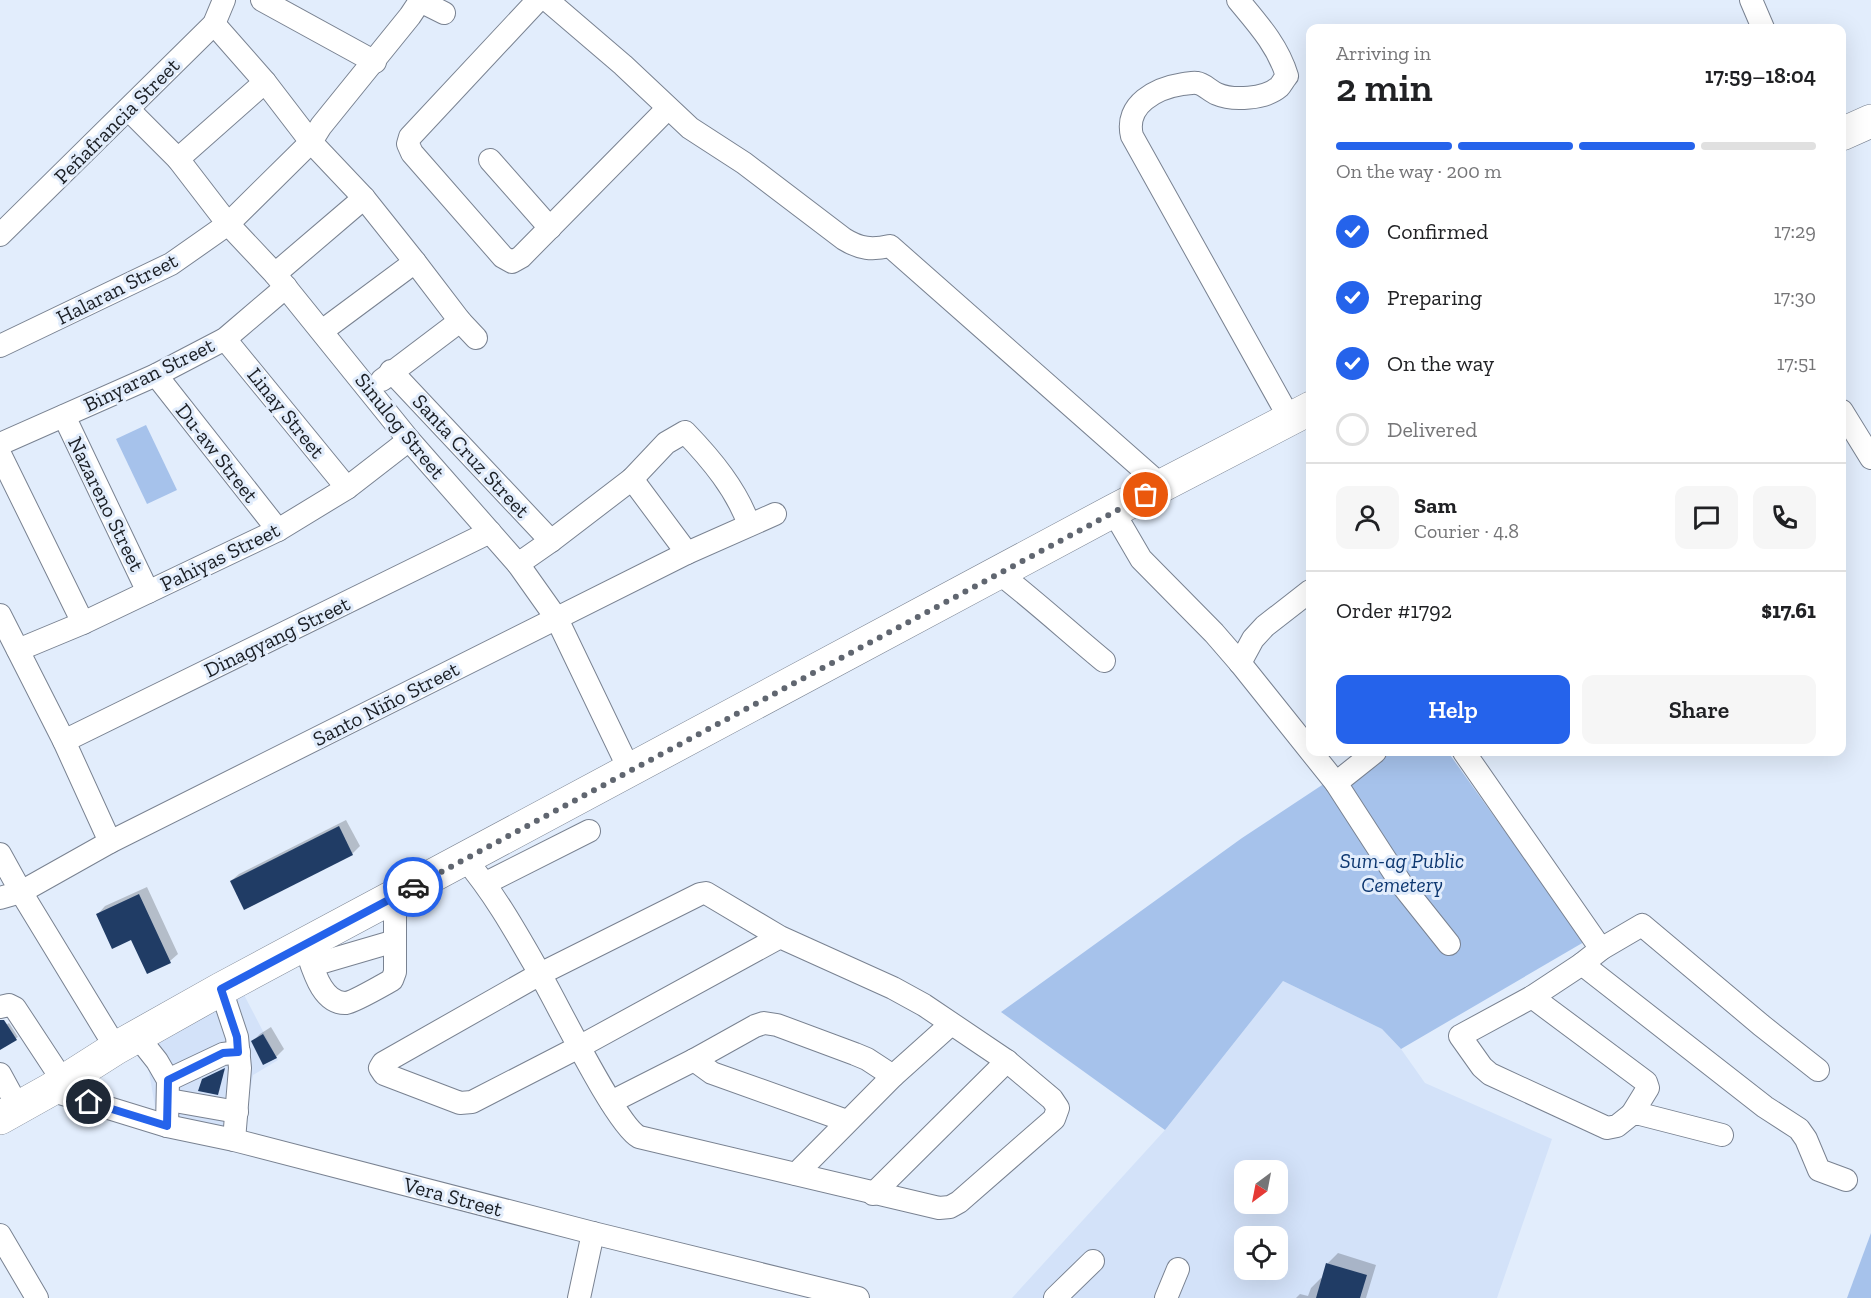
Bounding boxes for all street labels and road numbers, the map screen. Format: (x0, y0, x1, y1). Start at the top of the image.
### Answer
street label: Peñafrancia Street (49, 53, 185, 189)
street label: Halaran Street (52, 247, 182, 330)
street label: Binyaran Street (79, 332, 218, 417)
street label: Linay Street (242, 362, 331, 463)
street label: Sinulog Street (350, 368, 451, 484)
street label: Santa Cruz Street (408, 389, 535, 523)
street label: Du-aw Street (171, 398, 264, 507)
street label: Nazareno Street (63, 432, 150, 575)
street label: Pahiyas Street (156, 517, 284, 596)
street label: Dinagyang Street (200, 590, 354, 683)
street label: Santo Niño Street (309, 656, 463, 751)
street label: Vera Street (400, 1171, 505, 1222)

